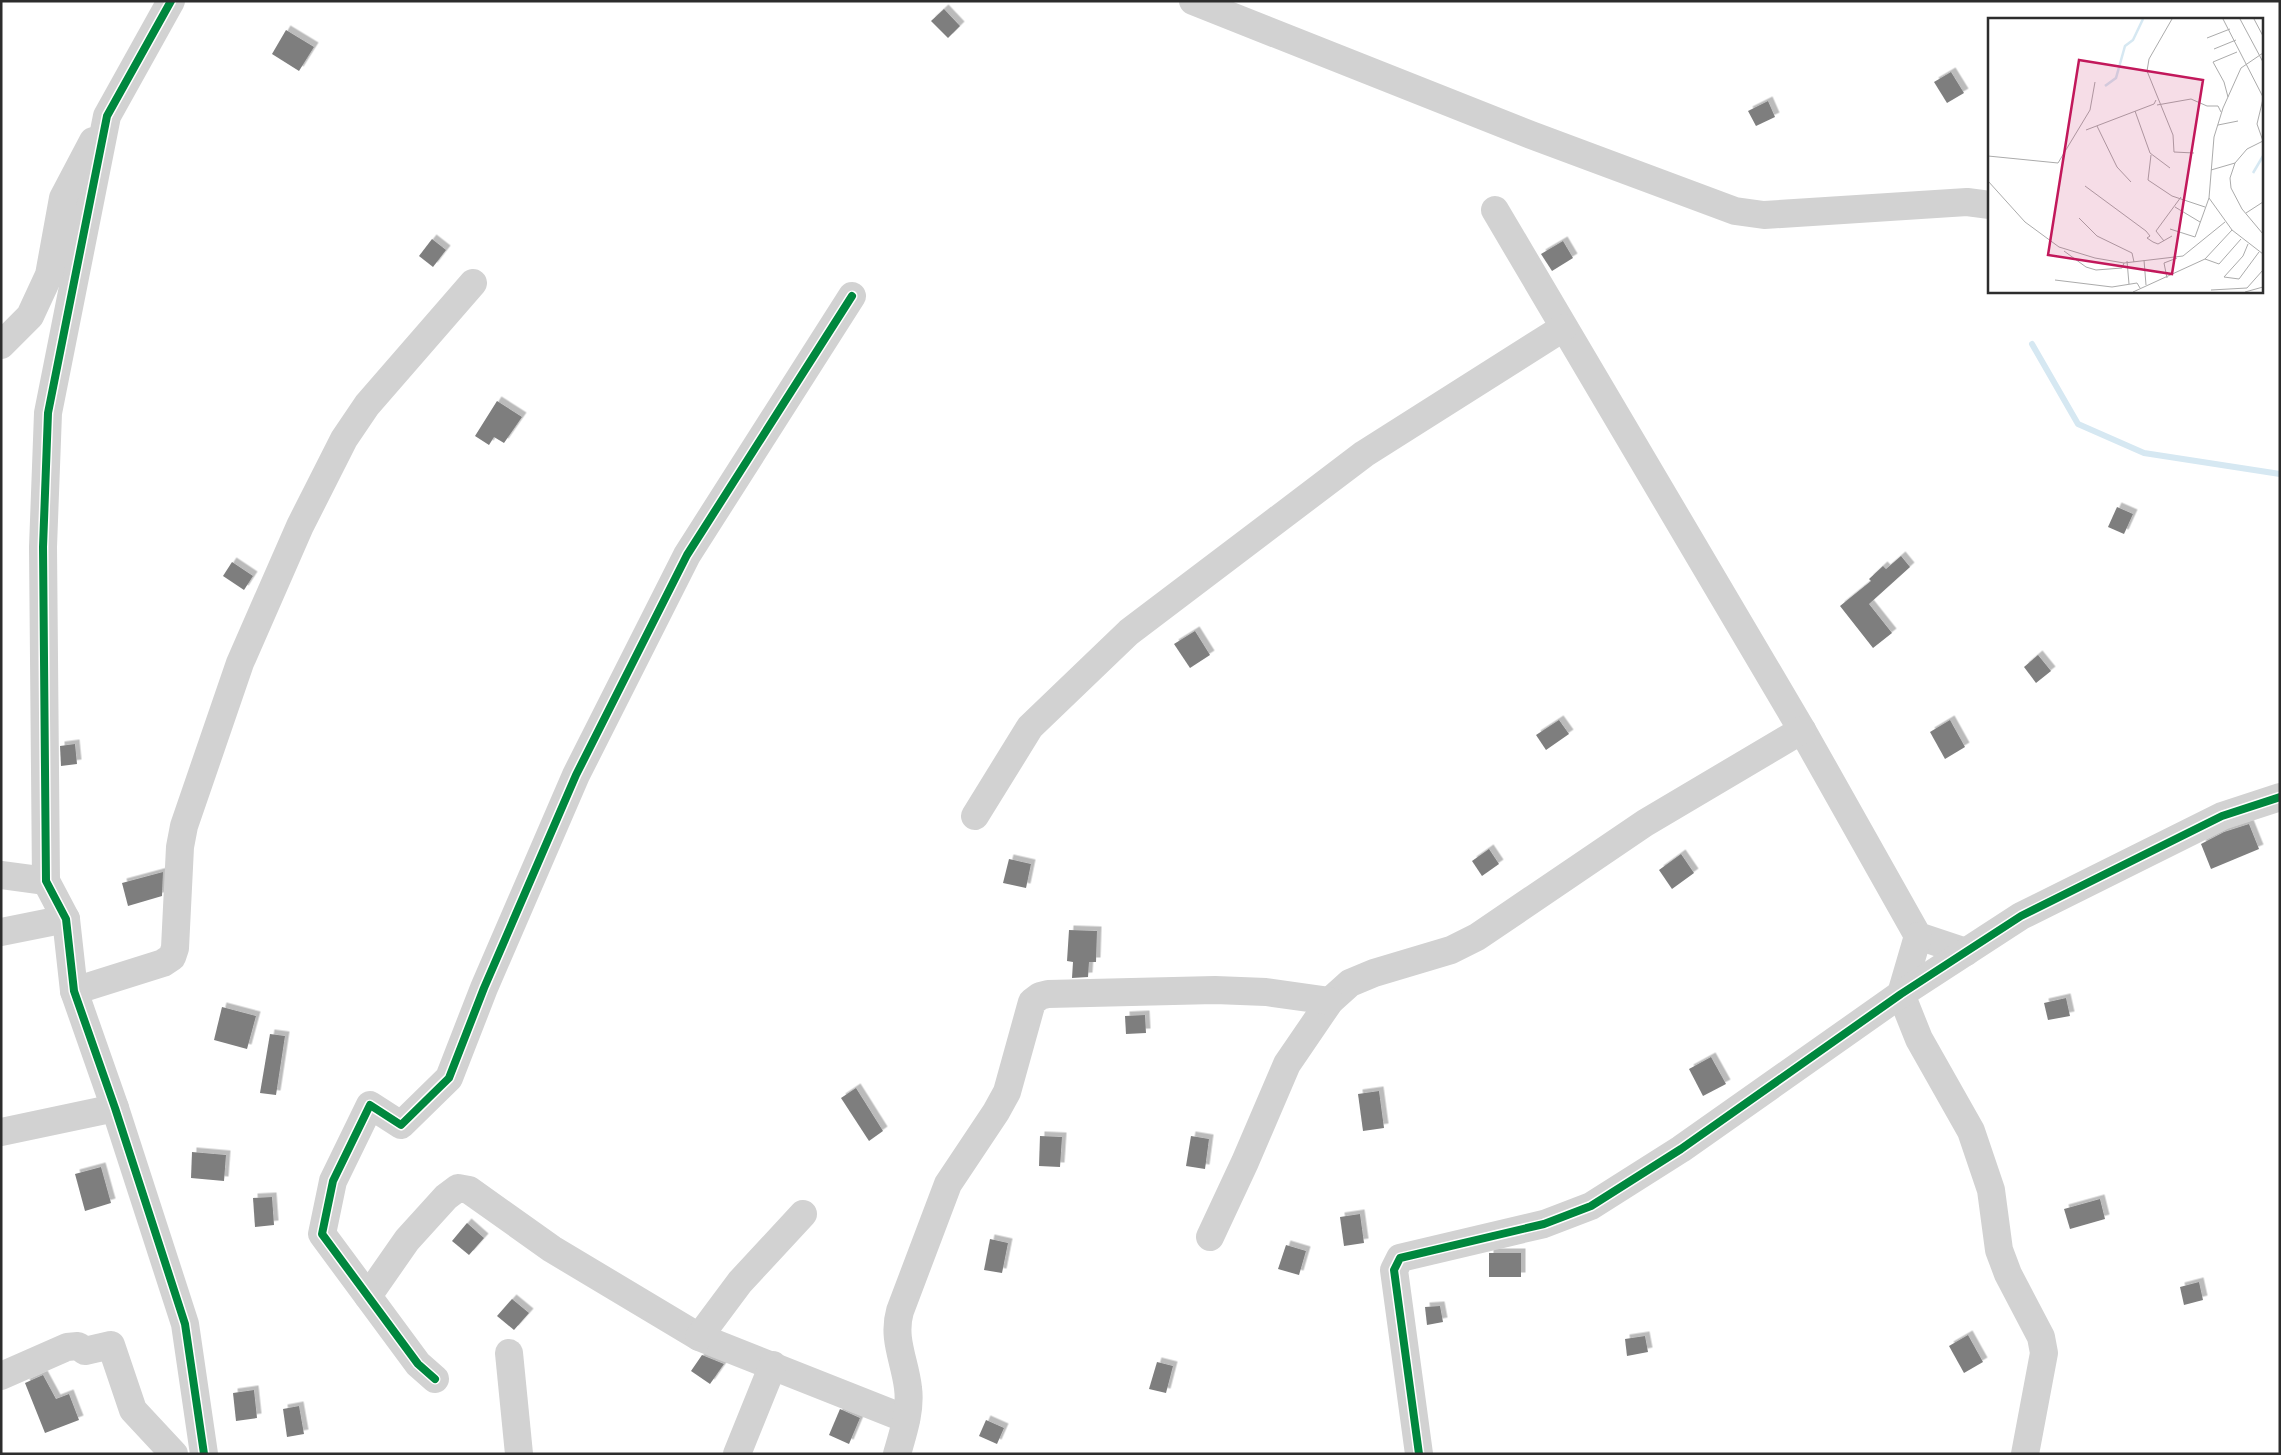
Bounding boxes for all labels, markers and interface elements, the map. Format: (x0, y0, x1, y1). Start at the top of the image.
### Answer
inset map (1988, 18, 2264, 292)

